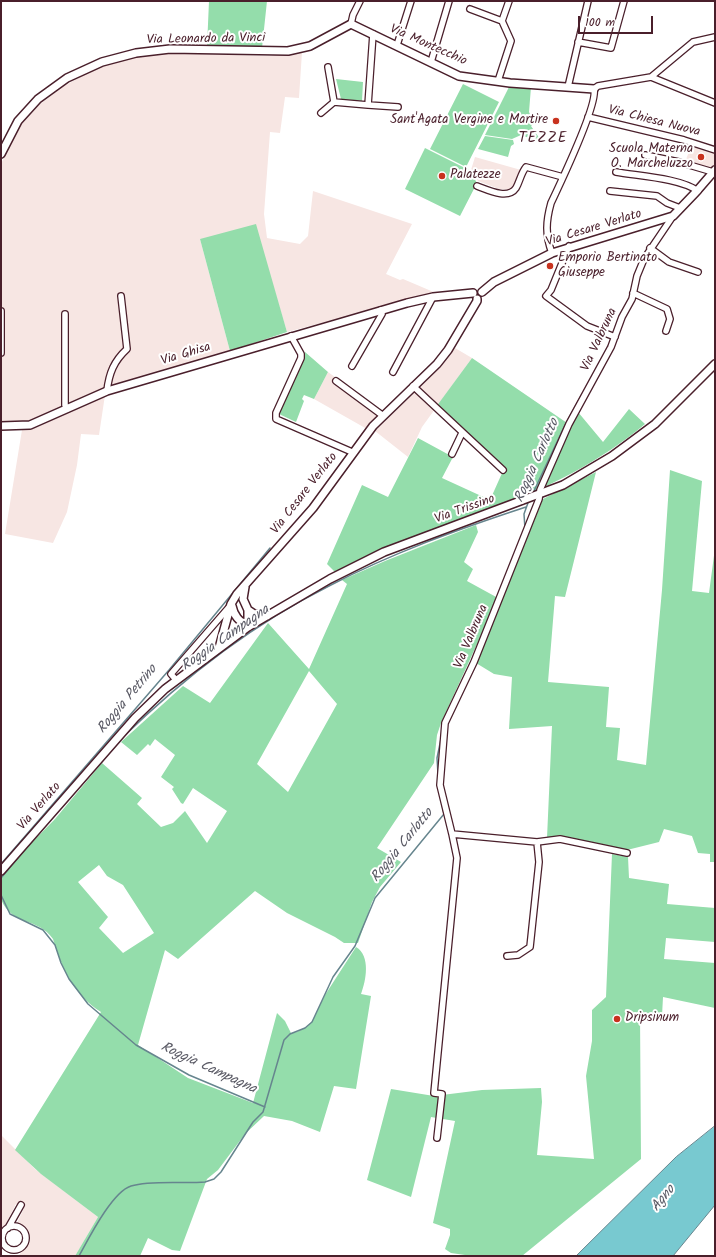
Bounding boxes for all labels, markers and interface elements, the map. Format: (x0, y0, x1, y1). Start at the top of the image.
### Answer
scale bar (580, 8, 655, 34)
text: 100 m (585, 13, 615, 32)
street label: Via Montecchio (387, 22, 469, 70)
street label: Via Leonardo da Vinci (147, 31, 265, 49)
street label: Via Chiesa Nuova (606, 103, 702, 141)
place label: Sant'Agata Vergine e Martire (390, 113, 548, 129)
marker: Sant'Agata Vergine e Martire (551, 116, 561, 126)
district label: TEZZE (518, 130, 568, 148)
place label: Scuola Materna O. Marcheluzzo (609, 142, 693, 173)
marker: Scuola Materna O. Marcheluzzo (696, 152, 706, 162)
place label: Palatezze (450, 168, 501, 184)
marker: Palatezze (437, 171, 447, 181)
street label: Via Cesare Verlato (544, 207, 644, 251)
place label: Emporio Bertinato Giuseppe (558, 251, 657, 282)
marker: Emporio Bertinato Giuseppe (545, 261, 555, 271)
street label: Via Valbruna (579, 306, 621, 374)
street label: Via Ghisa (159, 340, 213, 370)
water label: Roggia Carlotto (512, 417, 564, 505)
street label: Via Cesare Verlato (268, 450, 342, 538)
street label: Via Trissino (433, 492, 497, 528)
water label: Roggia Campagna (179, 602, 273, 676)
street label: Via Valbruna (452, 603, 492, 671)
water label: Roggia Petrino (94, 662, 162, 738)
street label: Via Verlato (15, 780, 65, 834)
water label: Roggia Carlotto (368, 806, 438, 886)
place label: Dripsinum (625, 1011, 679, 1027)
marker: Dripsinum (612, 1014, 622, 1024)
water label: Roggia Campagna (158, 1040, 258, 1098)
water label: Agno (648, 1182, 680, 1216)

